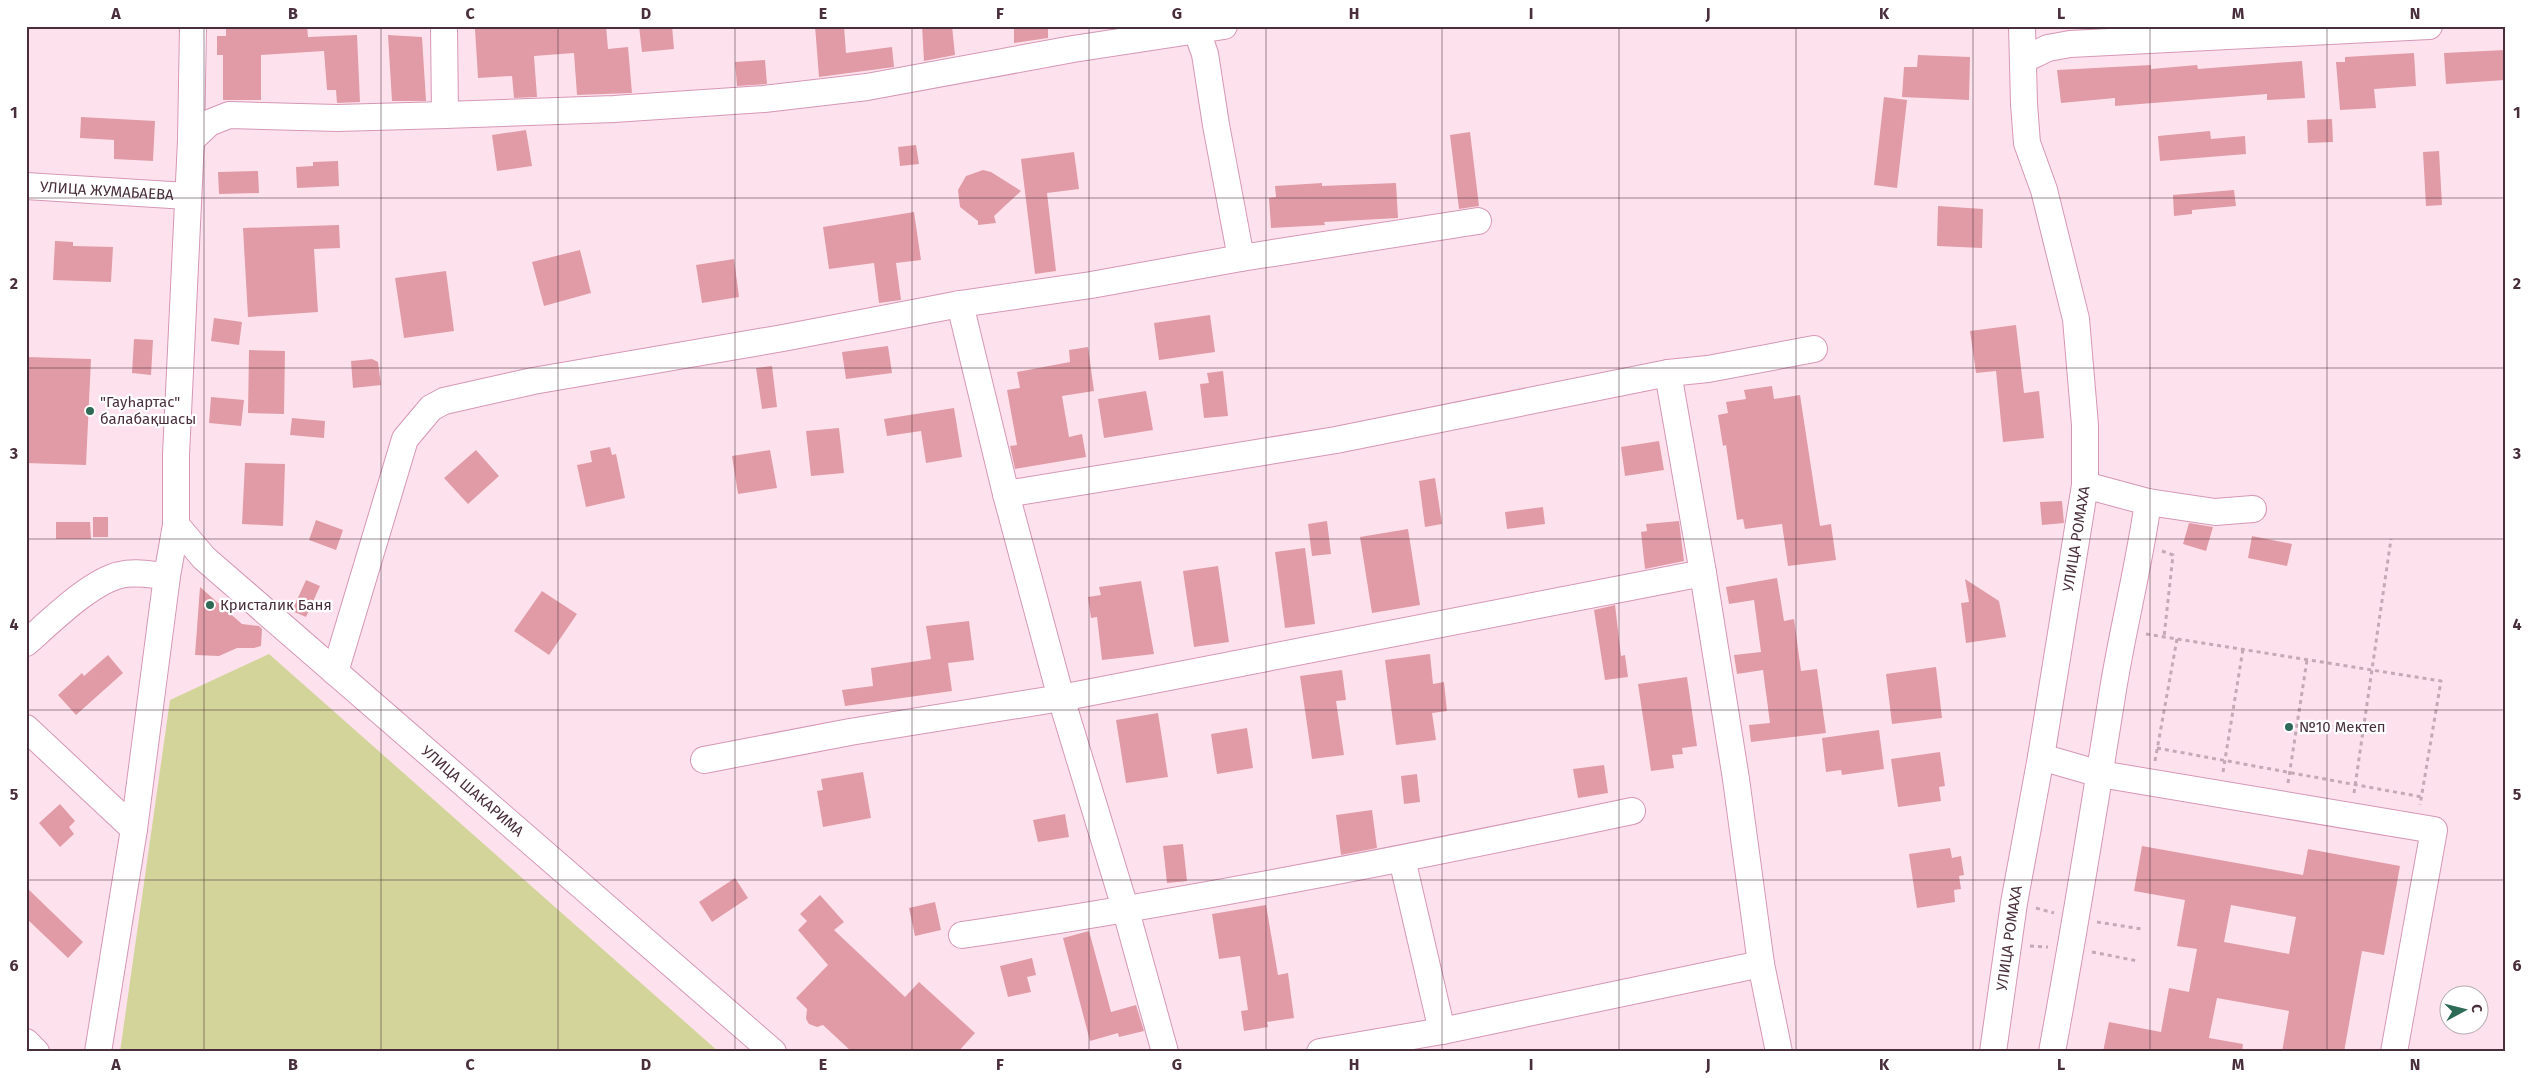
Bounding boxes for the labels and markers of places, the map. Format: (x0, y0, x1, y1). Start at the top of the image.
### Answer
place label: "Гауһартас" балабақшасы (100, 393, 196, 428)
marker: "Гауһартас" балабақшасы (84, 405, 96, 417)
place label: Кристалик Баня (220, 596, 332, 614)
marker: Кристалик Баня (204, 599, 216, 611)
place label: №10 Мектеп (2299, 718, 2386, 736)
marker: №10 Мектеп (2283, 721, 2295, 733)

